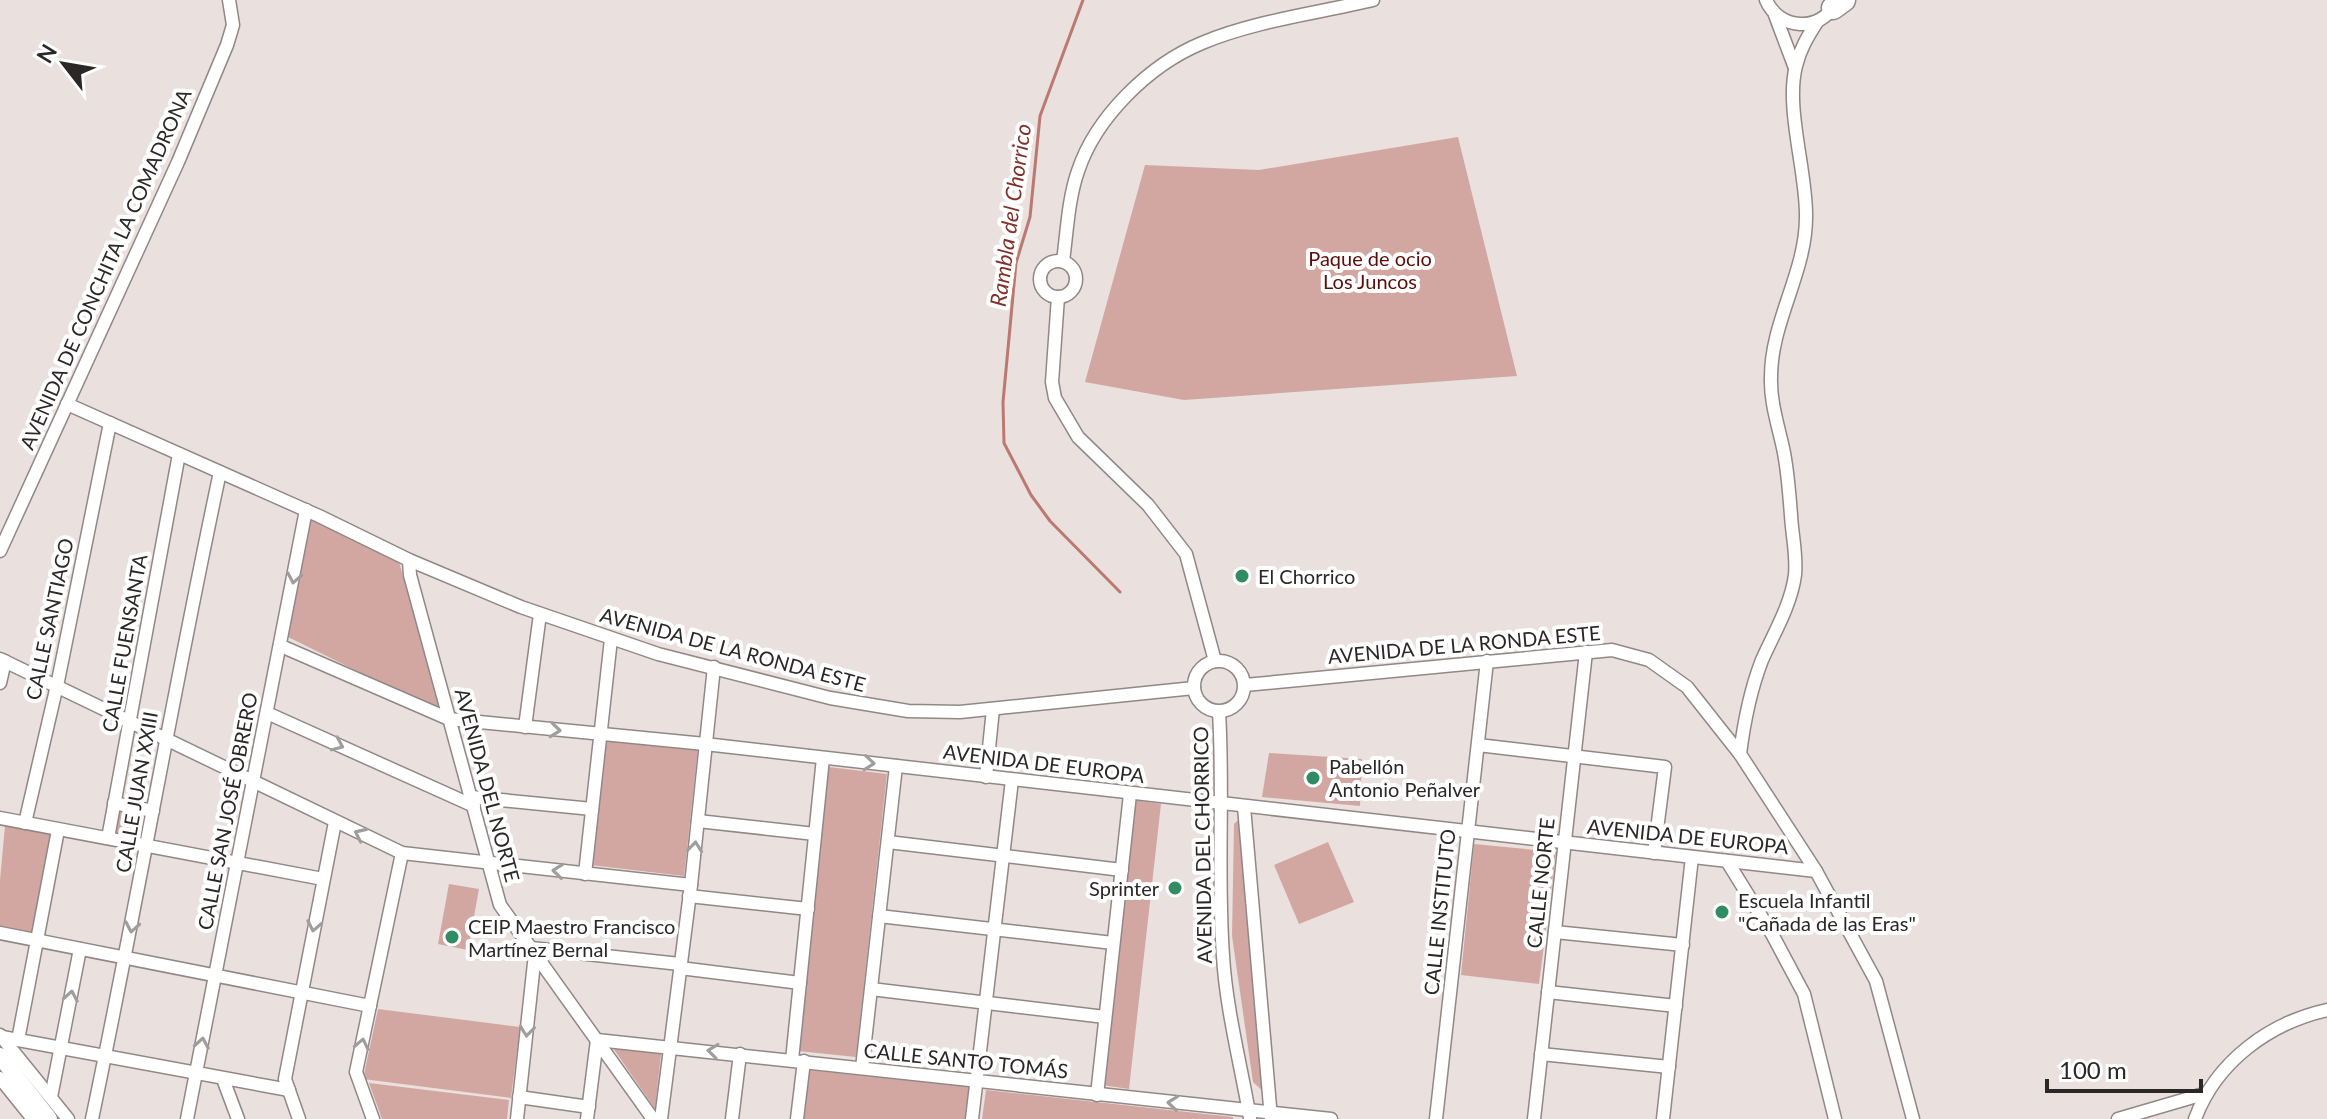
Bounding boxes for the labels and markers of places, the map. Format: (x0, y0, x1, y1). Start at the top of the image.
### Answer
place label: El Chorrico (1258, 564, 1355, 588)
marker: El Chorrico (1233, 567, 1251, 585)
place label: Pabellón Antonio Peñalver (1329, 754, 1481, 801)
marker: Pabellón Antonio Peñalver (1304, 769, 1322, 787)
place label: Sprinter (1089, 876, 1160, 900)
marker: Sprinter (1166, 879, 1184, 897)
place label: Escuela Infantil "Cañada de las Eras" (1738, 888, 1916, 935)
marker: Escuela Infantil "Cañada de las Eras" (1713, 903, 1731, 921)
place label: CEIP Maestro Francisco Martínez Bernal (468, 914, 675, 961)
marker: CEIP Maestro Francisco Martínez Bernal (443, 928, 461, 946)

